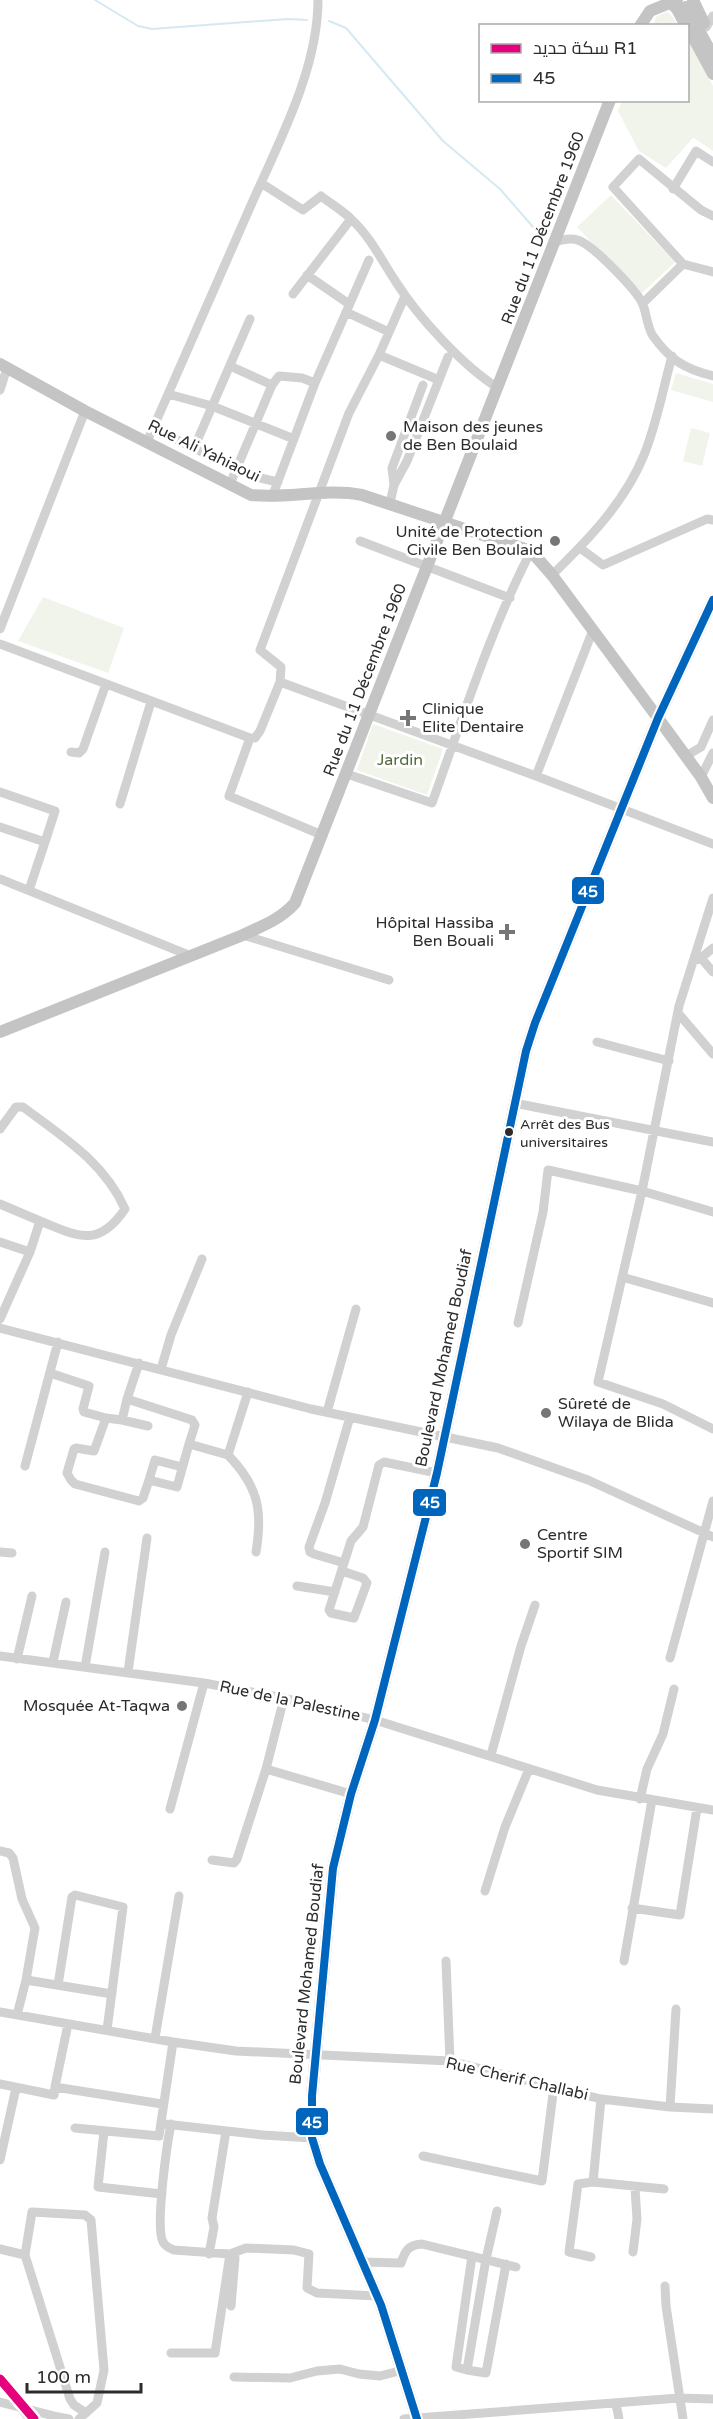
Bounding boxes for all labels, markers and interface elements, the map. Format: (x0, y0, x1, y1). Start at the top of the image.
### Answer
legend (479, 24, 689, 102)
text: سكة حديد R1 (533, 37, 638, 59)
text: 45 (533, 67, 556, 89)
street label: Rue du 11 Décembre 1960 (497, 129, 589, 327)
street label: Rue Ali Yahiaoui (145, 415, 263, 487)
place label: Maison des jeunes de Ben Boulaid (403, 417, 543, 455)
marker: Maison des jeunes de Ben Boulaid (384, 429, 398, 443)
place label: Unité de Protection Civile Ben Boulaid (396, 522, 543, 560)
marker: Unité de Protection Civile Ben Boulaid (548, 534, 562, 548)
street label: Rue du 11 Décembre 1960 (319, 581, 411, 779)
place label: Clinique Elite Dentaire (422, 699, 524, 737)
marker: Clinique Elite Dentaire (399, 709, 417, 727)
park label: Jardin (377, 750, 423, 770)
line badge: 45 (571, 876, 605, 905)
text: 45 (578, 882, 598, 902)
place label: Hôpital Hassiba Ben Bouali (376, 913, 494, 951)
marker: Hôpital Hassiba Ben Bouali (498, 923, 516, 941)
place label: Arrêt des Bus universitaires (520, 1116, 610, 1151)
marker: Arrêt des Bus universitaires (503, 1126, 515, 1138)
street label: Boulevard Mohamed Boudiaf (411, 1246, 477, 1469)
place label: Sûreté de Wilaya de Blida (558, 1394, 674, 1432)
marker: Sûreté de Wilaya de Blida (539, 1406, 553, 1420)
line badge: 45 (412, 1488, 447, 1517)
text: 45 (420, 1493, 440, 1513)
place label: Centre Sportif SIM (537, 1525, 623, 1563)
marker: Centre Sportif SIM (518, 1537, 532, 1551)
street label: Rue de la Palestine (218, 1676, 362, 1726)
place label: Mosquée At-Taqwa (23, 1696, 170, 1716)
marker: Mosquée At-Taqwa (175, 1699, 189, 1713)
street label: Boulevard Mohamed Boudiaf (285, 1862, 329, 2085)
street label: Rue Cherif Challabi (444, 2053, 590, 2105)
line badge: 45 (295, 2107, 329, 2136)
text: 45 (302, 2113, 322, 2133)
scale bar (27, 2356, 141, 2394)
text: 100 m (36, 2366, 91, 2388)

